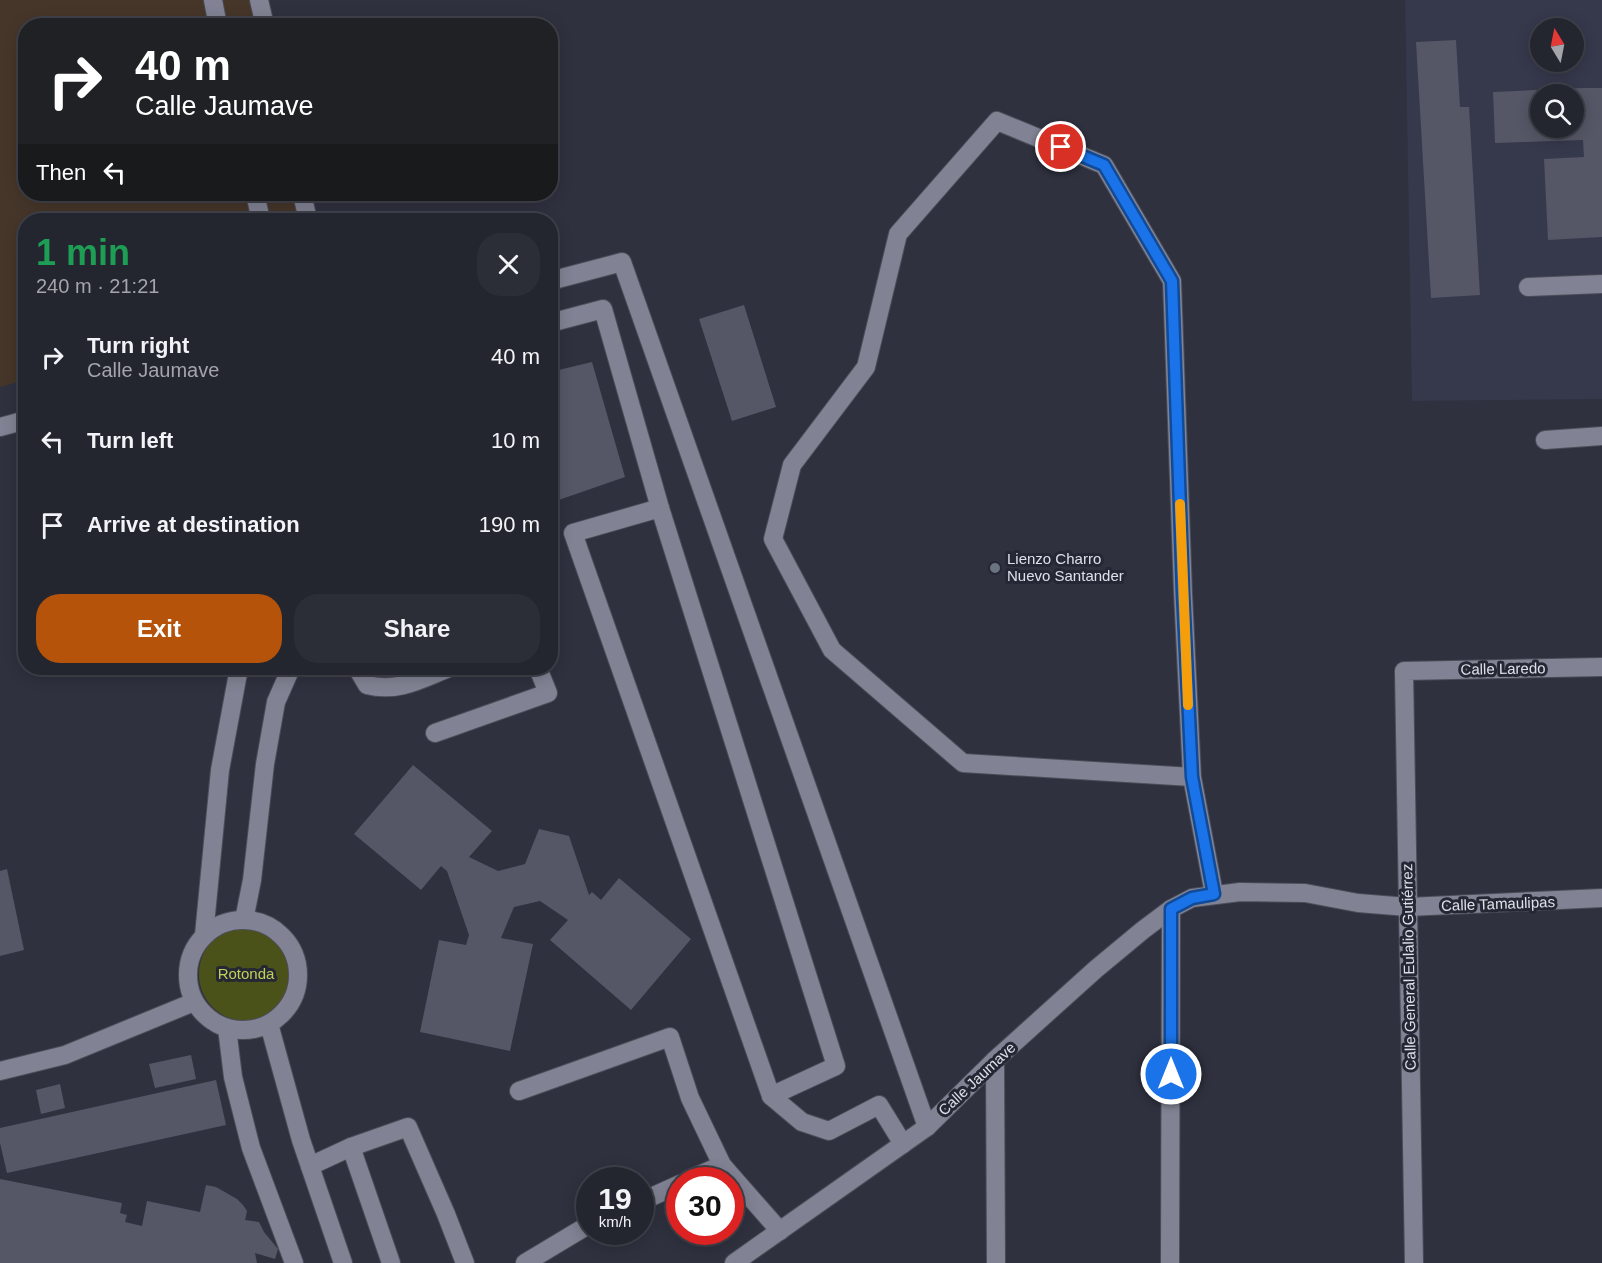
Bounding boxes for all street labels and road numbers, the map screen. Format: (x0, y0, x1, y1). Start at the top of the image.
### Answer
street label: Calle Laredo (1460, 659, 1546, 678)
street label: Calle General Eulalio Gutiérrez (1398, 863, 1419, 1071)
street label: Calle Tamaulipas (1441, 893, 1555, 914)
street label: Calle Jaumave (935, 1039, 1019, 1119)

